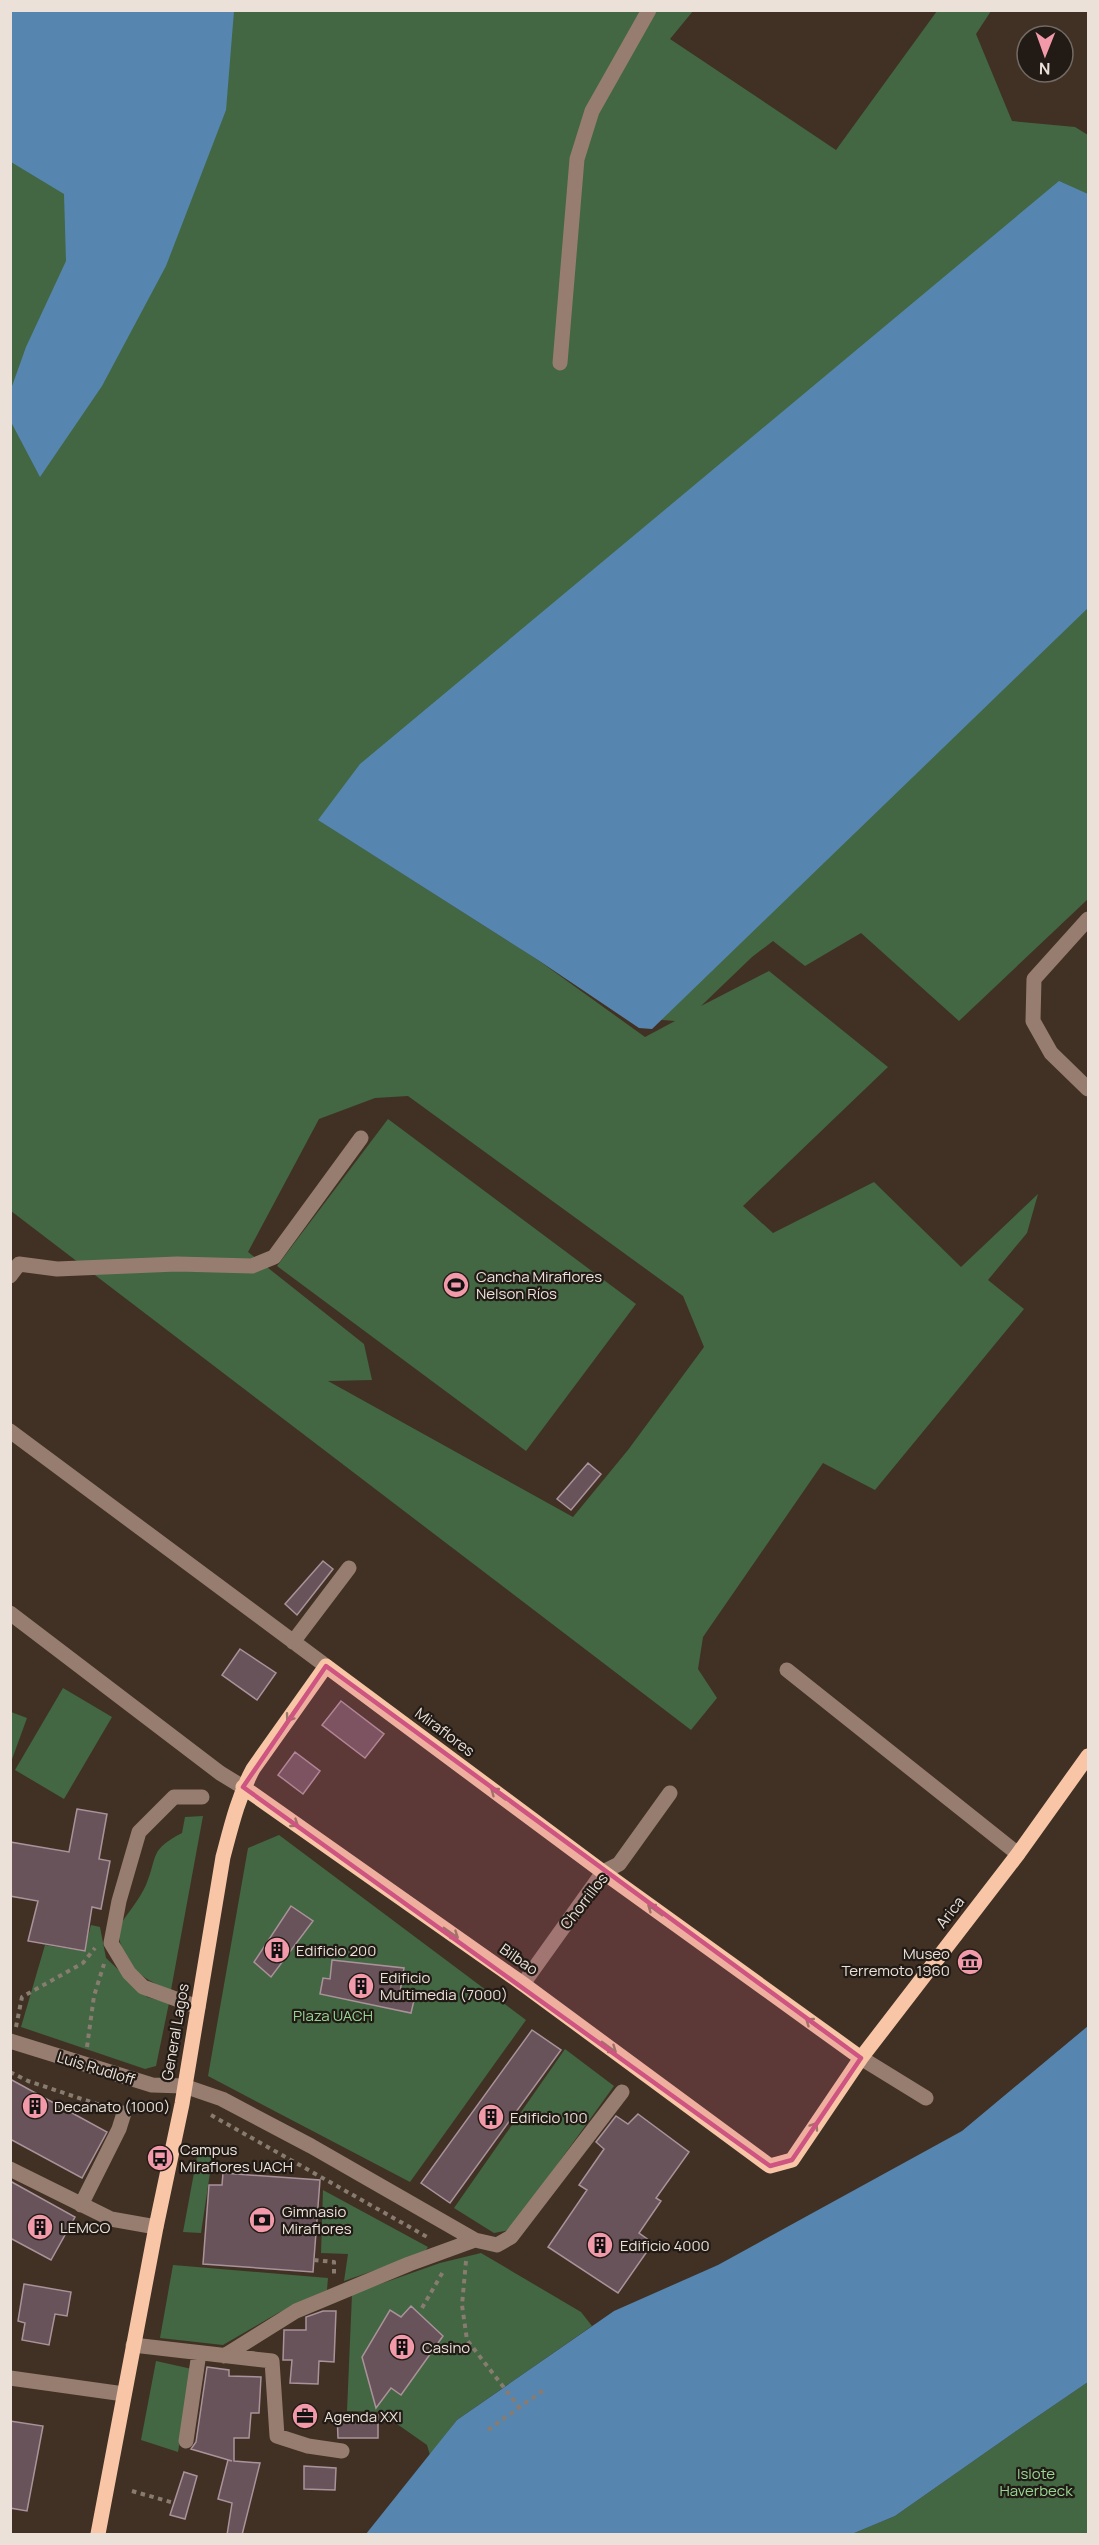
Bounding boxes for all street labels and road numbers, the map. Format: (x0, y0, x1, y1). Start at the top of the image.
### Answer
street label: Miraflores (411, 1703, 479, 1761)
street label: Chorrillos (555, 1868, 613, 1934)
street label: Arica (931, 1892, 969, 1932)
street label: Bilbao (496, 1938, 542, 1980)
street label: General Lagos (156, 1982, 194, 2082)
street label: Luis Rudloff (54, 2046, 138, 2090)

